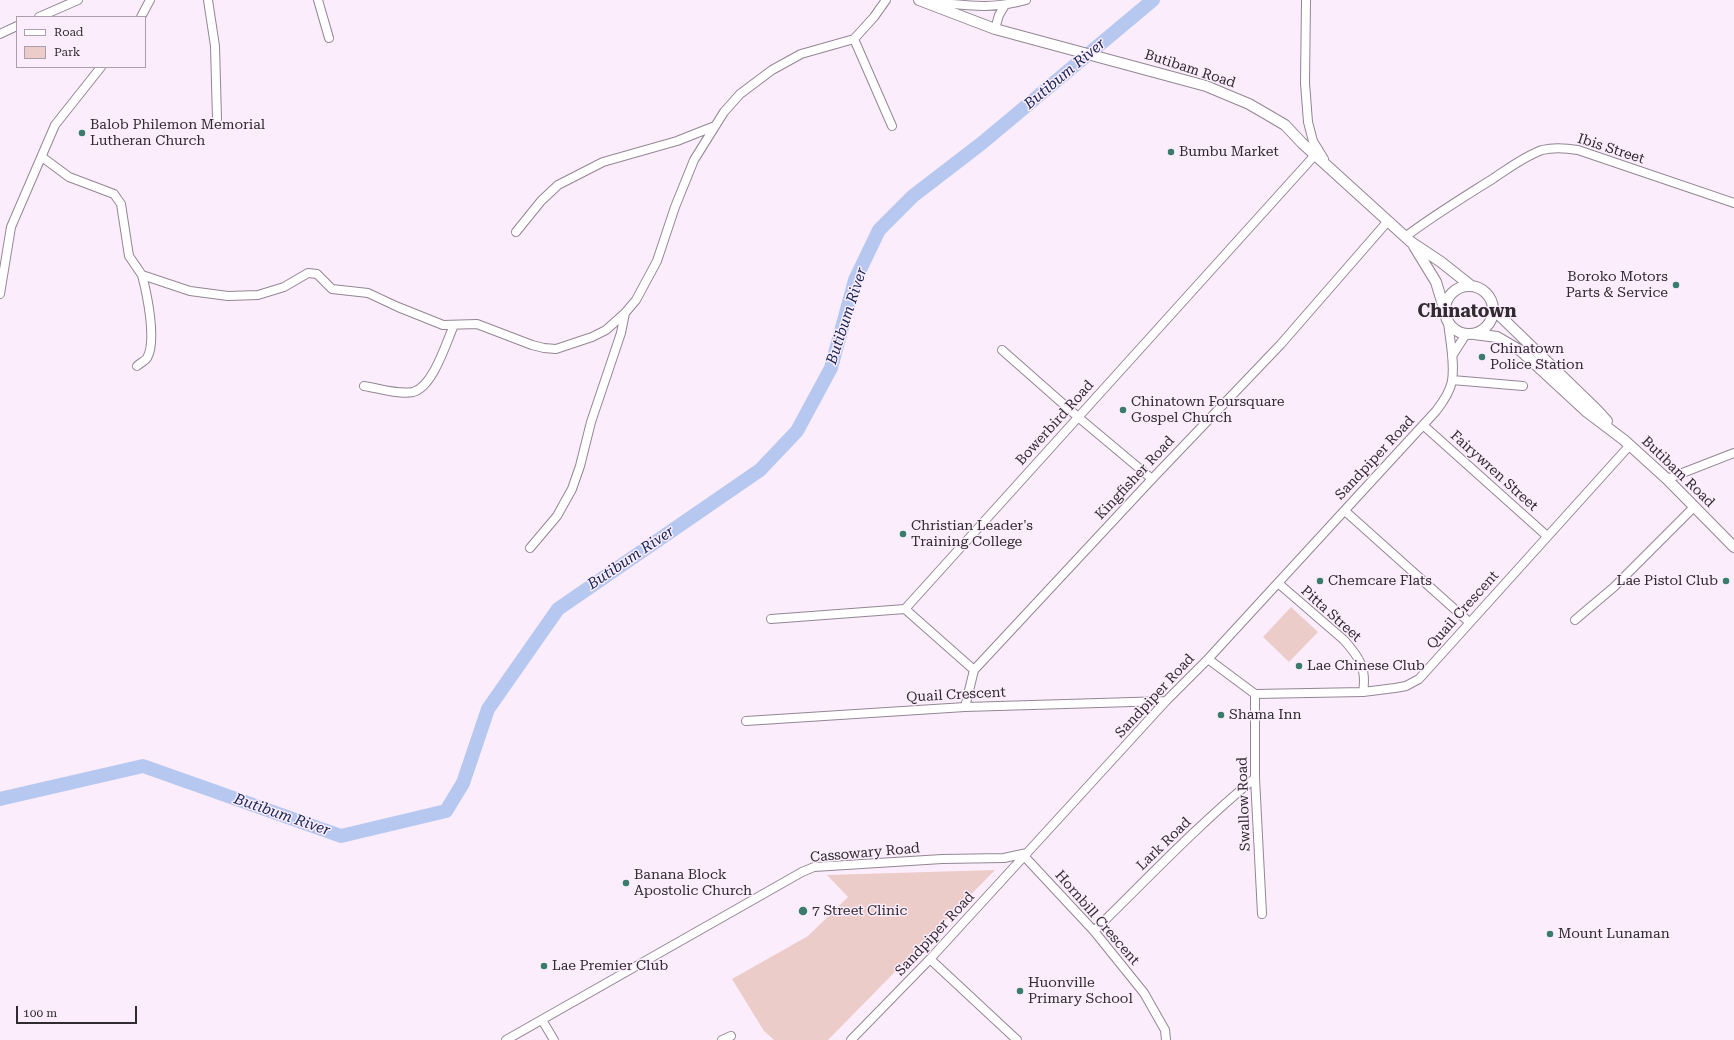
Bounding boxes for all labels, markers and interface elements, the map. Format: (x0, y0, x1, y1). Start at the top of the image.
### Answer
legend (16, 16, 146, 68)
text: Road (54, 25, 83, 39)
water label: Butibum River (1021, 35, 1109, 113)
text: Park (54, 45, 80, 59)
street label: Butibam Road (1142, 46, 1238, 92)
place label: Balob Philemon Memorial Lutheran Church (90, 117, 265, 150)
marker: Balob Philemon Memorial Lutheran Church (77, 128, 87, 138)
street label: Ibis Street (1576, 130, 1646, 168)
place label: Bumbu Market (1179, 144, 1279, 160)
marker: Bumbu Market (1166, 147, 1176, 157)
water label: Butibum River (823, 265, 871, 367)
place label: Boroko Motors Parts & Service (1566, 269, 1668, 302)
marker: Boroko Motors Parts & Service (1671, 280, 1681, 290)
district label: Chinatown (1417, 301, 1517, 323)
place label: Chinatown Police Station (1490, 341, 1584, 374)
marker: Chinatown Police Station (1477, 352, 1487, 362)
street label: Bowerbird Road (1012, 377, 1098, 469)
place label: Chinatown Foursquare Gospel Church (1131, 394, 1285, 426)
marker: Chinatown Foursquare Gospel Church (1118, 405, 1128, 415)
street label: Sandpiper Road (1332, 413, 1418, 503)
street label: Fairywren Street (1447, 427, 1541, 515)
street label: Kingfisher Road (1092, 433, 1178, 523)
street label: Butibam Road (1638, 433, 1718, 511)
place label: Christian Leader's Training College (911, 518, 1033, 550)
water label: Butibum River (584, 522, 678, 594)
marker: Christian Leader's Training College (898, 529, 908, 539)
street label: Quail Crescent (1423, 567, 1503, 653)
place label: Chemcare Flats (1328, 573, 1432, 589)
place label: Lae Pistol Club (1617, 573, 1718, 589)
marker: Chemcare Flats (1315, 576, 1325, 586)
marker: Lae Pistol Club (1721, 576, 1731, 586)
street label: Pitta Street (1297, 583, 1365, 645)
street label: Sandpiper Road (1112, 651, 1198, 741)
place label: Lae Chinese Club (1307, 658, 1425, 674)
marker: Lae Chinese Club (1294, 661, 1304, 671)
street label: Quail Crescent (906, 684, 1006, 706)
place label: Shama Inn (1229, 707, 1302, 723)
marker: Shama Inn (1216, 710, 1226, 720)
street label: Swallow Road (1234, 757, 1254, 851)
water label: Butibum River (231, 790, 333, 840)
street label: Lark Road (1133, 814, 1195, 874)
street label: Cassowary Road (809, 840, 921, 866)
place label: Banana Block Apostolic Church (634, 867, 752, 900)
street label: Hornbill Crescent (1051, 867, 1143, 969)
marker: Banana Block Apostolic Church (621, 878, 631, 888)
street label: Sandpiper Road (892, 889, 978, 979)
place label: 7 Street Clinic (812, 903, 907, 919)
marker: 7 Street Clinic (797, 905, 809, 917)
place label: Mount Lunaman (1558, 926, 1670, 942)
marker: Mount Lunaman (1545, 929, 1555, 939)
place label: Lae Premier Club (552, 958, 668, 974)
marker: Lae Premier Club (539, 961, 549, 971)
place label: Huonville Primary School (1028, 975, 1133, 1008)
marker: Huonville Primary School (1015, 986, 1025, 996)
scale bar (18, 998, 139, 1024)
text: 100 m (23, 1006, 57, 1020)

